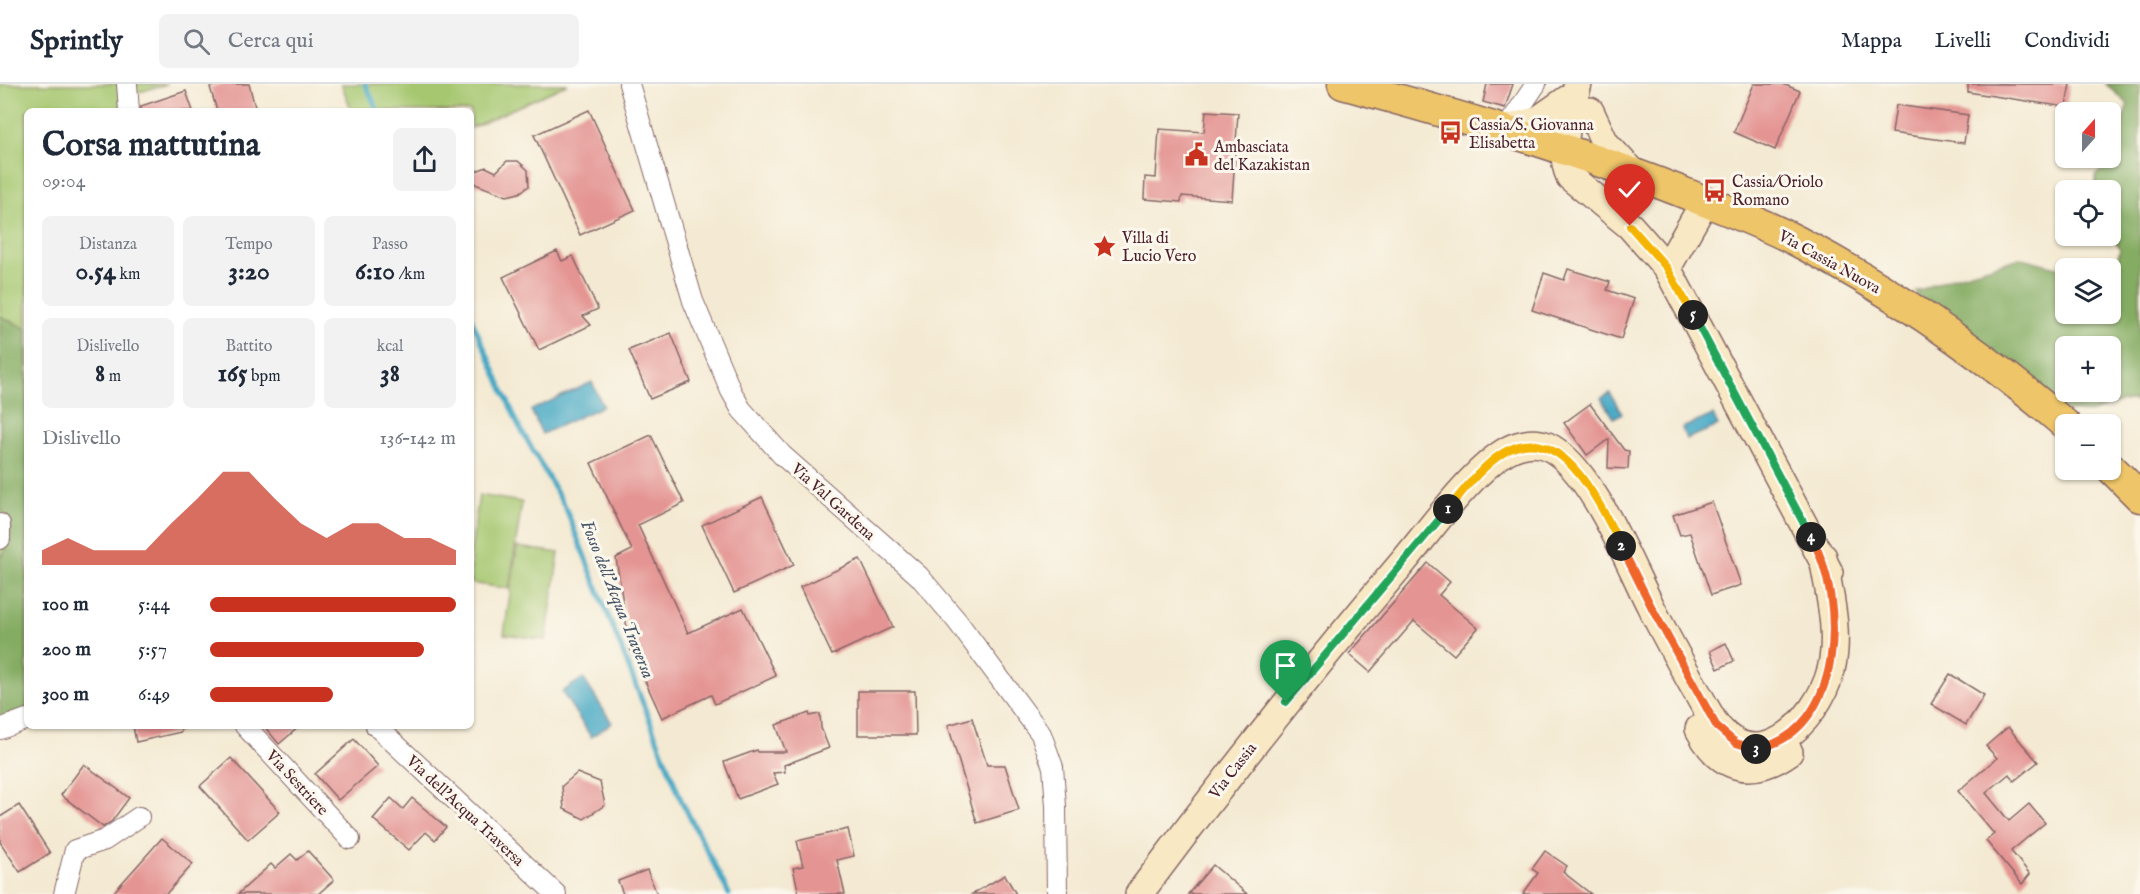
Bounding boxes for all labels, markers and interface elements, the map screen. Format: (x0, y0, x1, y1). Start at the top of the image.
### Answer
search box (159, 14, 579, 68)
text: Sprintly (30, 24, 123, 59)
icon: search (180, 25, 213, 58)
text: Cerca qui (228, 27, 314, 55)
text: Mappa (1841, 28, 1902, 55)
text: Livelli (1935, 28, 1991, 55)
text: Condividi (2024, 28, 2110, 55)
north arrow (2055, 102, 2121, 168)
map controls (2055, 102, 2121, 480)
place label: Cassia/S. Giovanna Elisabetta (1469, 116, 1594, 154)
bus stop icon: Cassia/S. Giovanna Elisabetta (1438, 120, 1464, 146)
text: Corsa mattutina (42, 125, 260, 167)
button: share (393, 128, 456, 191)
place label: Ambasciata del Kazakistan (1213, 138, 1310, 176)
public building icon: Ambasciata del Kazakistan (1183, 142, 1209, 168)
pin (1604, 164, 1655, 226)
text: 09:04 (42, 169, 85, 194)
icon: check (1613, 173, 1646, 206)
place label: Cassia/Oriolo Romano (1732, 173, 1823, 211)
bus stop icon: Cassia/Oriolo Romano (1701, 177, 1727, 203)
button: locate (2055, 180, 2121, 246)
street label: Via Cassia Nuova (1774, 226, 1884, 299)
place label: Villa di Lucio Vero (1121, 229, 1197, 267)
place icon: Villa di Lucio Vero (1091, 233, 1117, 259)
text: Distanza (79, 235, 137, 255)
text: Tempo (225, 235, 273, 255)
text: Passo (372, 235, 408, 255)
text: 0.54 (76, 255, 116, 288)
text: 3:20 (228, 255, 270, 288)
text: 6:10 (355, 255, 395, 288)
button: layers (2055, 258, 2121, 324)
text: km (116, 265, 140, 285)
text: /km (395, 265, 425, 285)
pin: 5 (1678, 300, 1708, 330)
text: 5 (1690, 305, 1696, 325)
button: + (2055, 336, 2121, 402)
text: Dislivello (77, 337, 139, 357)
text: Battito (226, 337, 272, 357)
text: kcal (377, 337, 403, 357)
text: 8 (95, 357, 105, 390)
text: 165 (217, 357, 248, 390)
text: 38 (380, 357, 400, 390)
text: m (105, 367, 121, 387)
text: bpm (248, 367, 281, 387)
button: − (2055, 414, 2121, 480)
text: Dislivello (42, 426, 121, 451)
text: 136–142 m (380, 426, 456, 451)
street label: Via Val Gardena (786, 459, 879, 546)
pin: 1 (1433, 494, 1463, 524)
text: 1 (1445, 499, 1451, 519)
water label: Fosso dell'Acqua Traversa (574, 517, 659, 682)
pin: 4 (1796, 522, 1826, 552)
text: 4 (1807, 527, 1815, 547)
pin: 2 (1606, 531, 1636, 561)
text: 2 (1617, 536, 1625, 556)
text: 100 m (42, 592, 89, 617)
text: 5:44 (138, 592, 170, 617)
text: 200 m (42, 637, 91, 662)
text: 5:57 (138, 637, 167, 662)
pin (1260, 640, 1311, 702)
icon: arrive (1269, 649, 1302, 682)
text: 300 m (42, 682, 89, 707)
text: 6:49 (138, 682, 170, 707)
pin: 3 (1741, 734, 1771, 764)
street label: Via Cassia (1205, 739, 1262, 804)
text: 3 (1753, 739, 1759, 759)
street label: Via Sestriere (260, 746, 332, 820)
street label: Via dell'Acqua Traversa (401, 751, 528, 871)

